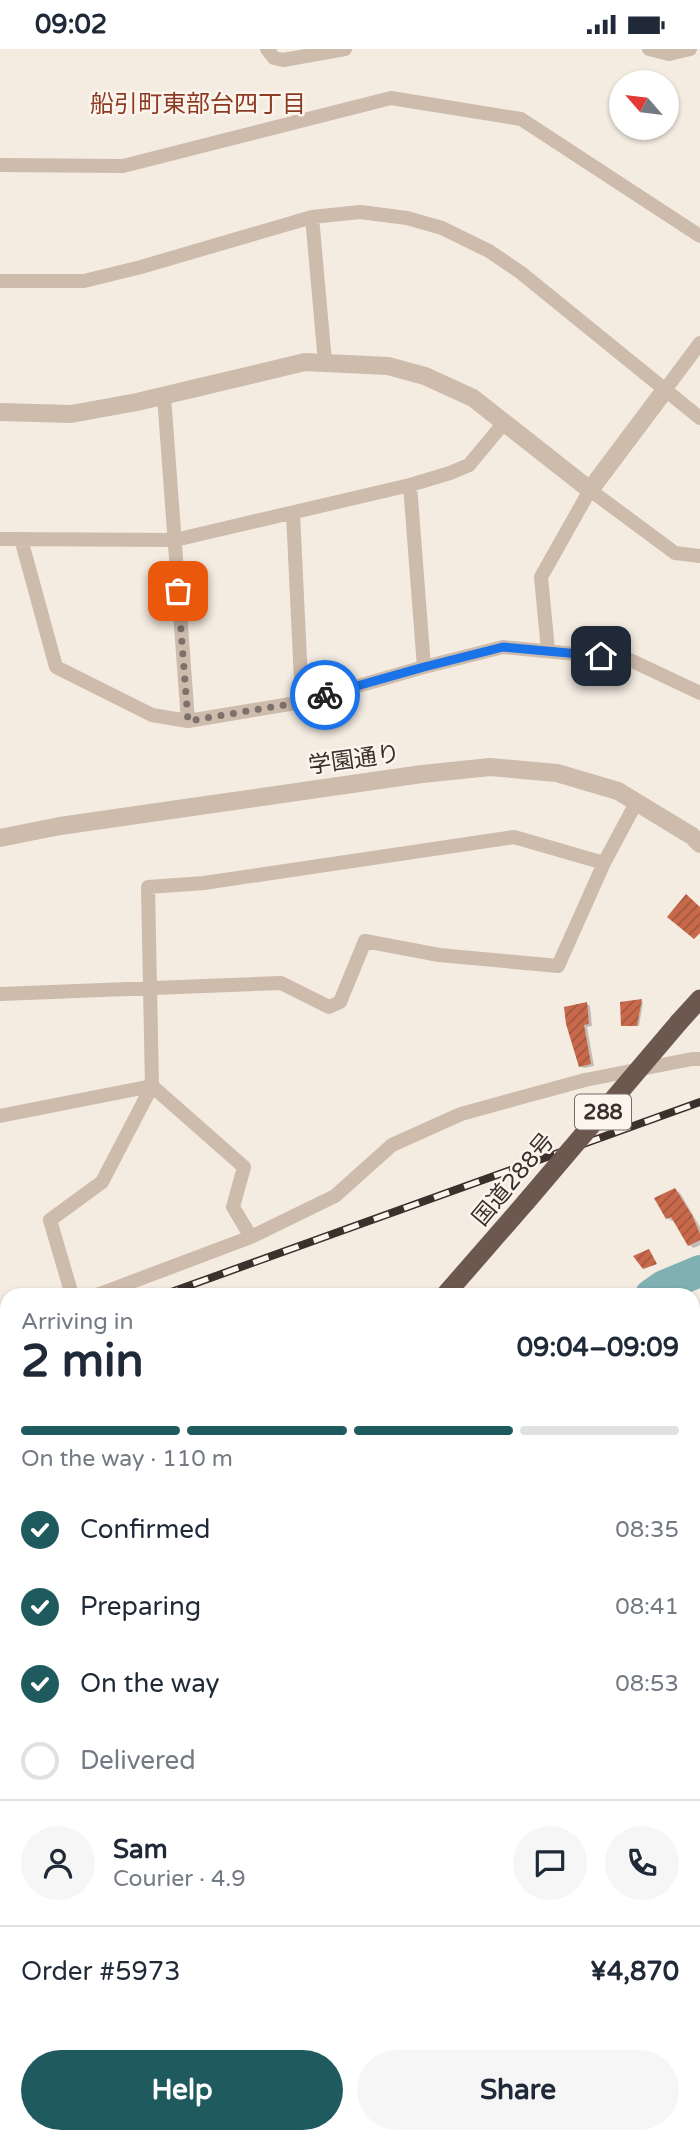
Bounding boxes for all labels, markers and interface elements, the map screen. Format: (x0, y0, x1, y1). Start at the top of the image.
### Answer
text: 09:02 (35, 9, 107, 40)
north arrow (609, 70, 679, 140)
map controls (609, 70, 679, 140)
district label: 船引町東部台四丁目 (90, 90, 306, 119)
pin (148, 561, 208, 621)
icon: bag (159, 572, 197, 610)
pin (571, 626, 631, 686)
icon: home (582, 637, 620, 675)
courier (290, 660, 360, 730)
icon: bike (306, 676, 344, 714)
street label: 学園通り (307, 740, 402, 780)
road number: 288 (575, 1095, 631, 1129)
street label: 国道288号 (467, 1128, 561, 1232)
text: Arriving in (21, 1308, 134, 1336)
text: 09:04–09:09 (517, 1332, 679, 1363)
text: 2 min (21, 1334, 144, 1389)
text: On the way · 110 m (21, 1445, 233, 1473)
icon: check (21, 1511, 59, 1549)
text: Confirmed (80, 1514, 210, 1545)
text: 08:35 (615, 1516, 679, 1544)
icon: check (21, 1588, 59, 1626)
text: Preparing (80, 1591, 201, 1622)
text: 08:41 (615, 1593, 679, 1621)
icon: check (21, 1665, 59, 1703)
text: On the way (80, 1668, 220, 1699)
text: 08:53 (615, 1670, 679, 1698)
text: Delivered (80, 1745, 196, 1776)
button: person (21, 1826, 95, 1900)
button: chat (513, 1826, 587, 1900)
button: phone (605, 1826, 679, 1900)
text: Sam (113, 1834, 168, 1865)
text: Courier · 4.9 (113, 1865, 246, 1893)
text: Order #5973 (21, 1956, 181, 1987)
text: ¥4,870 (590, 1956, 679, 1987)
button: Help (21, 2050, 343, 2130)
button: Share (357, 2050, 679, 2130)

